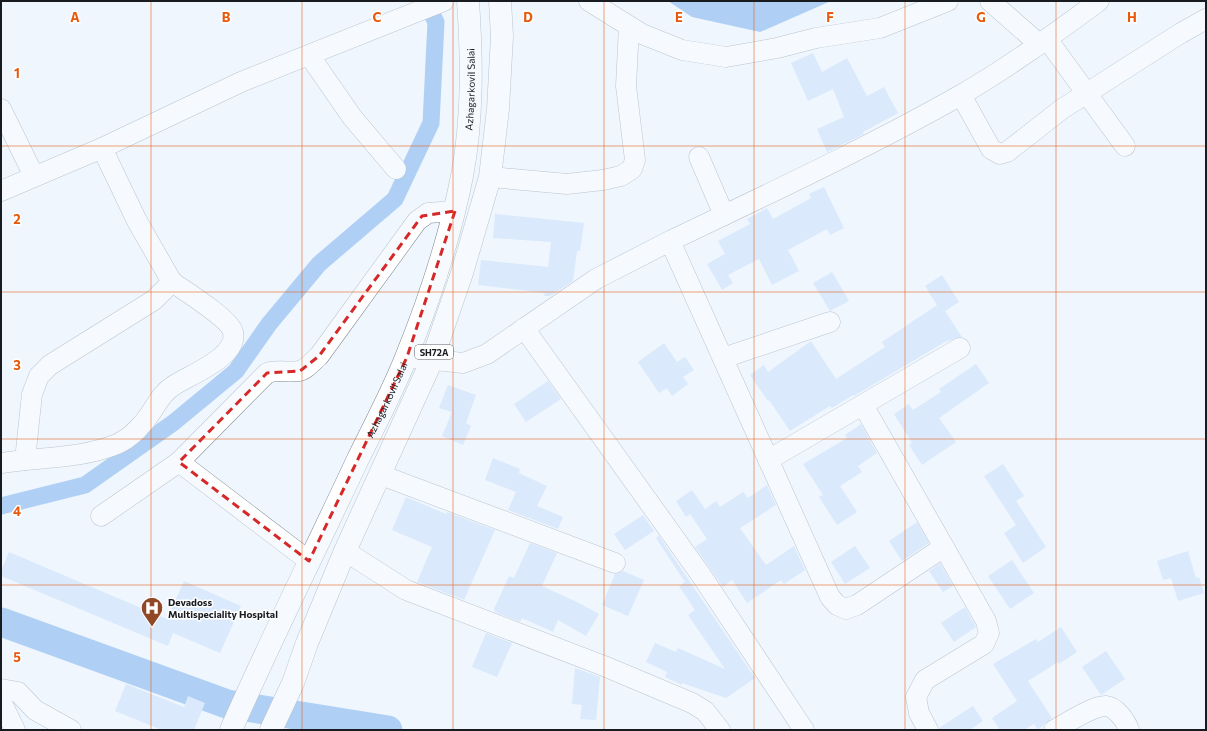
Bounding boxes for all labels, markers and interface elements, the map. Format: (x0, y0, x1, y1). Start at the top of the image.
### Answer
text: A (70, 9, 80, 25)
text: B (222, 9, 231, 25)
text: C (373, 9, 382, 25)
text: D (523, 9, 533, 25)
text: E (675, 9, 683, 25)
text: F (826, 9, 834, 25)
text: G (976, 9, 986, 25)
text: H (1127, 9, 1137, 25)
street label: Azhagarkovil Salai (462, 48, 477, 131)
text: 1 (14, 65, 20, 81)
text: 2 (13, 211, 21, 227)
road number: SH72A (415, 345, 453, 359)
text: 3 (13, 357, 21, 373)
street label: Azhagarkovil Salai (364, 360, 410, 440)
text: 4 (13, 503, 21, 519)
hospital icon: Devadoss Multispeciality Hospital (139, 595, 165, 628)
place label: Devadoss Multispeciality Hospital (168, 596, 278, 620)
text: 5 (13, 649, 21, 665)

